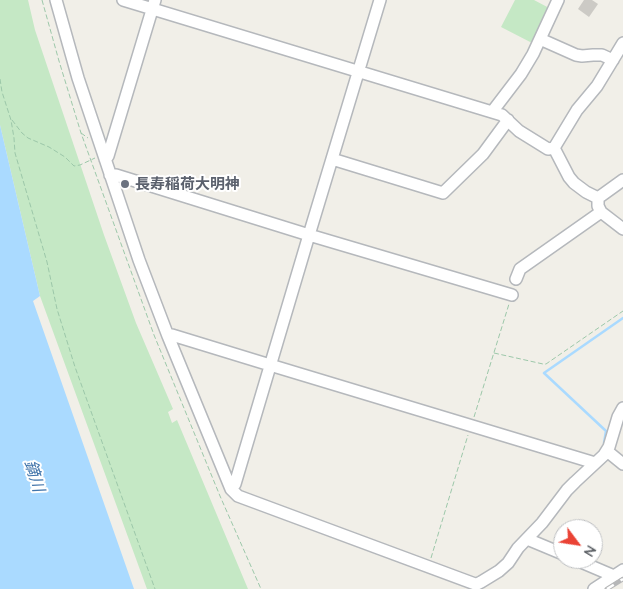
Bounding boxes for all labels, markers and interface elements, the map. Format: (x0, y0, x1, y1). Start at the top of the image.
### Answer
place label: 長寿稲荷大明神 (135, 175, 240, 193)
marker: 長寿稲荷大明神 (119, 178, 131, 190)
water label: 鏑川 (20, 458, 48, 494)
north arrow (553, 519, 603, 569)
text: N (580, 542, 600, 560)

